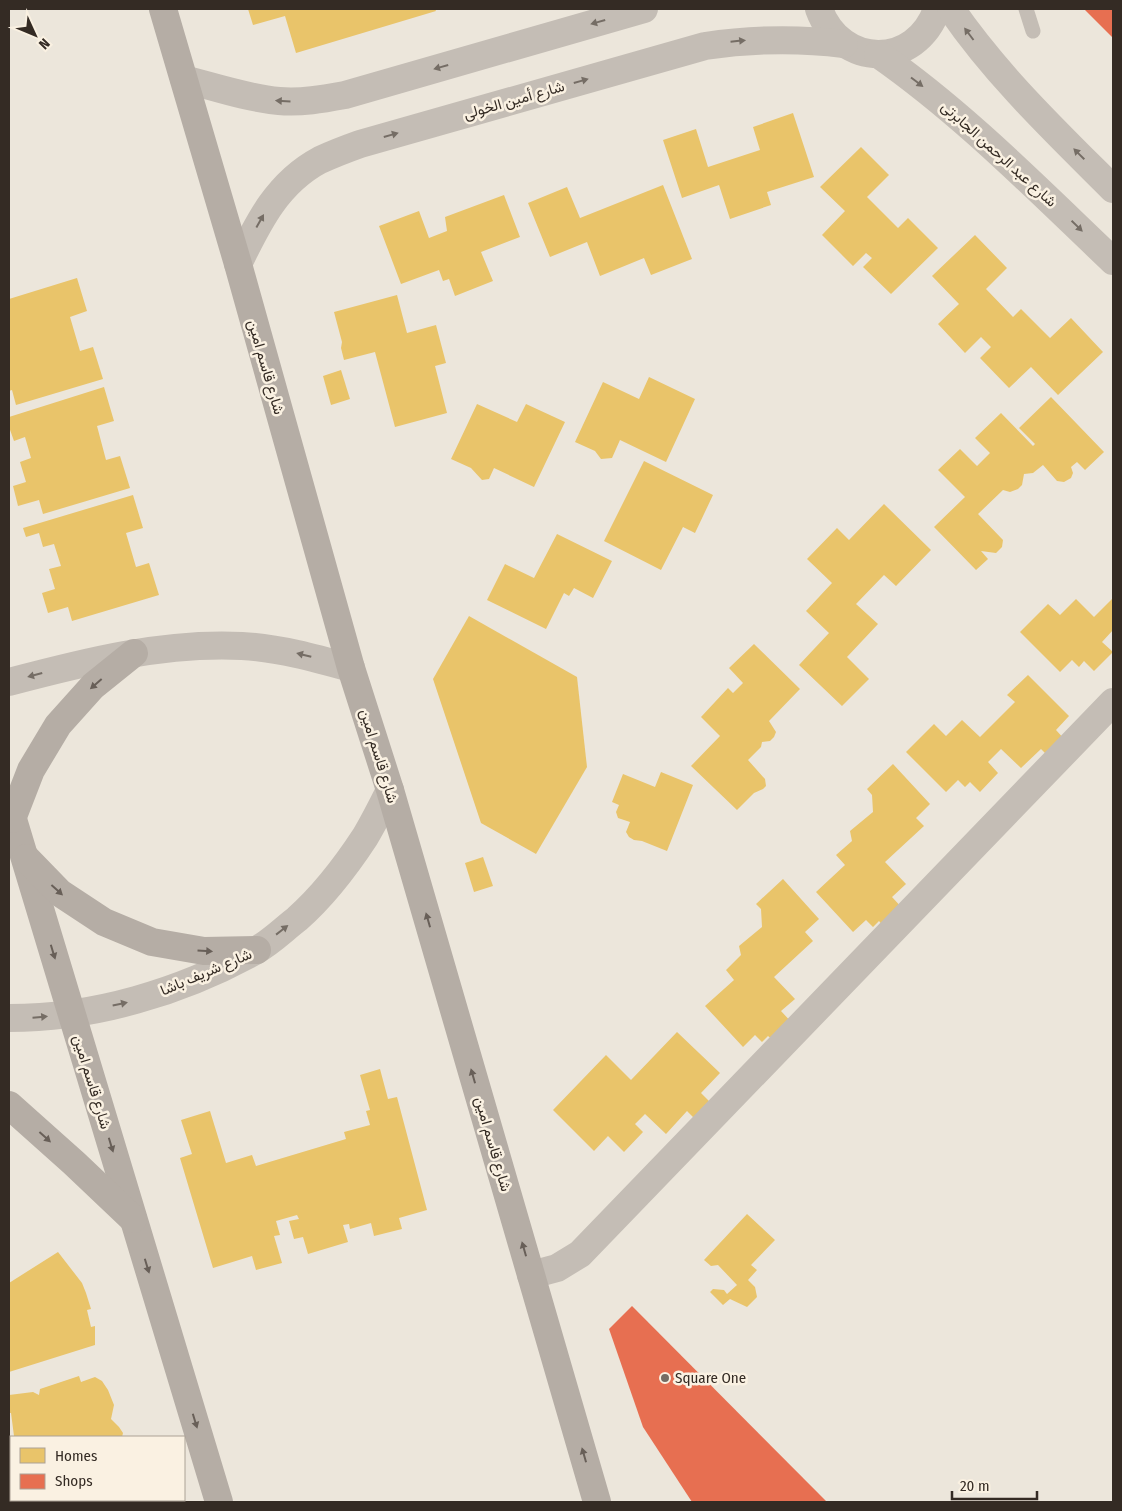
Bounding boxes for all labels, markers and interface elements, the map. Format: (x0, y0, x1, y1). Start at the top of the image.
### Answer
north arrow (10, 10, 60, 60)
one-way arrow (590, 19, 605, 27)
one-way arrow (964, 28, 975, 41)
text: N (35, 35, 53, 53)
one-way arrow (731, 37, 747, 45)
one-way arrow (434, 64, 449, 72)
street label: شارع أمين الخولى (461, 77, 567, 125)
one-way arrow (574, 77, 589, 85)
one-way arrow (910, 77, 923, 88)
one-way arrow (275, 96, 291, 104)
street label: شارع عبد الرحمن الجابرتى (936, 97, 1061, 212)
one-way arrow (384, 131, 399, 139)
one-way arrow (1073, 149, 1085, 161)
one-way arrow (256, 214, 264, 228)
one-way arrow (1071, 220, 1083, 232)
street label: شارع قاسم امين (242, 318, 288, 417)
one-way arrow (296, 651, 311, 659)
one-way arrow (27, 671, 43, 679)
one-way arrow (89, 678, 102, 689)
street label: شارع قاسم امين (354, 707, 402, 806)
one-way arrow (51, 884, 63, 896)
one-way arrow (423, 913, 431, 928)
one-way arrow (275, 925, 288, 936)
one-way arrow (49, 945, 57, 960)
street label: شارع شريف باشا (158, 945, 255, 1001)
one-way arrow (197, 947, 213, 955)
one-way arrow (112, 1000, 127, 1008)
one-way arrow (33, 1012, 49, 1020)
street label: شارع قاسم امين (67, 1033, 115, 1132)
one-way arrow (469, 1069, 477, 1084)
street label: شارع قاسم امين (469, 1095, 515, 1194)
one-way arrow (39, 1131, 51, 1143)
one-way arrow (107, 1137, 115, 1152)
one-way arrow (519, 1241, 527, 1256)
one-way arrow (144, 1258, 152, 1273)
place label: Square One (675, 1369, 746, 1387)
marker: Square One (659, 1372, 671, 1384)
one-way arrow (191, 1414, 199, 1429)
legend (10, 1436, 185, 1501)
text: Homes (55, 1447, 97, 1465)
one-way arrow (579, 1448, 587, 1463)
scale bar (952, 1468, 1037, 1500)
text: Shops (55, 1472, 93, 1490)
text: 20 m (960, 1477, 990, 1495)

